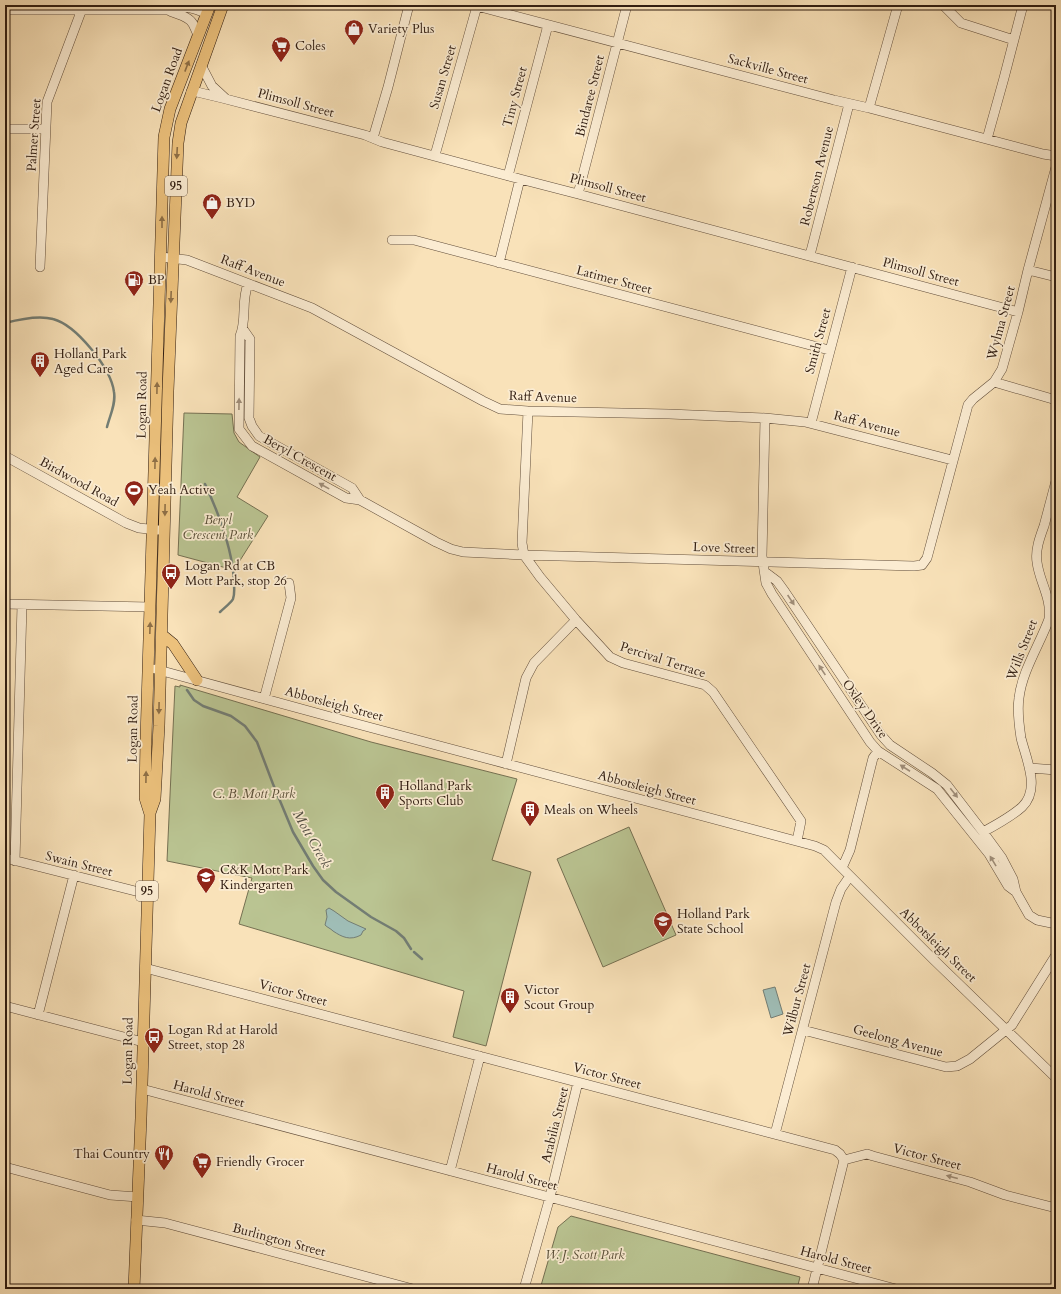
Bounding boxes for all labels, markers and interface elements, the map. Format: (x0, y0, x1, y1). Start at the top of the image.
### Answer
shop icon: Variety Plus (343, 18, 365, 46)
place label: Variety Plus (368, 20, 434, 38)
supermarket icon: Coles (270, 35, 292, 63)
place label: Coles (295, 37, 326, 55)
street label: Susan Street (425, 43, 461, 111)
street label: Logan Road (147, 45, 187, 115)
street label: Sackville Street (726, 50, 810, 88)
street label: Bindaree Street (571, 53, 609, 139)
one-way arrow (184, 59, 190, 71)
street label: Tiny Street (498, 65, 532, 129)
street label: Plimsoll Street (256, 84, 336, 122)
street label: Palmer Street (22, 98, 46, 172)
street label: Robertson Avenue (796, 124, 838, 228)
one-way arrow (174, 147, 180, 160)
street label: Plimsoll Street (568, 169, 648, 207)
road number: 95 (165, 176, 187, 196)
shop icon: BYD (201, 192, 223, 220)
place label: BYD (226, 194, 255, 212)
one-way arrow (159, 215, 165, 228)
street label: Raff Avenue (218, 250, 288, 292)
street label: Plimsoll Street (881, 253, 961, 291)
street label: Latimer Street (574, 261, 654, 299)
fuel station icon: BP (123, 269, 145, 297)
place label: BP (148, 271, 165, 289)
street label: Wylma Street (982, 284, 1020, 363)
one-way arrow (168, 291, 175, 303)
street label: Smith Street (801, 306, 835, 376)
place label: Holland Park Aged Care (54, 345, 127, 378)
building icon: Holland Park Aged Care (29, 350, 51, 378)
street label: Logan Road (132, 371, 152, 439)
one-way arrow (154, 381, 160, 394)
street label: Raff Avenue (509, 387, 577, 407)
one-way arrow (235, 398, 242, 410)
street label: Raff Avenue (832, 406, 902, 442)
street label: Beryl Crescent (260, 430, 340, 486)
street label: Birdwood Road (36, 453, 122, 511)
one-way arrow (152, 456, 158, 469)
sports icon: Yeah Active (123, 479, 145, 507)
place label: Yeah Active (148, 481, 215, 499)
one-way arrow (318, 483, 330, 490)
one-way arrow (162, 504, 169, 516)
park label: Beryl Crescent Park (183, 511, 254, 544)
street label: Love Street (693, 538, 755, 558)
place label: Logan Rd at CB Mott Park, stop 26 (185, 557, 287, 590)
bus stop icon: Logan Rd at CB Mott Park, stop 26 (160, 562, 182, 590)
one-way arrow (787, 595, 795, 605)
street label: Wills Street (1002, 617, 1042, 684)
one-way arrow (146, 622, 153, 634)
street label: Percival Terrace (618, 638, 708, 682)
one-way arrow (818, 665, 826, 676)
street label: Oxley Drive (838, 676, 892, 742)
street label: Abbotsleigh Street (283, 682, 385, 726)
street label: Logan Road (123, 695, 143, 763)
one-way arrow (156, 702, 162, 715)
one-way arrow (899, 765, 911, 772)
street label: Abbotsleigh Street (596, 766, 698, 810)
one-way arrow (143, 770, 149, 783)
place label: Holland Park Sports Club (399, 777, 472, 810)
building icon: Holland Park Sports Club (374, 782, 396, 810)
park label: C. B. Mott Park (212, 785, 296, 803)
one-way arrow (949, 788, 958, 799)
building icon: Meals on Wheels (519, 799, 541, 827)
place label: Meals on Wheels (544, 801, 638, 819)
water label: Mott Creek (288, 807, 336, 872)
street label: Swain Street (44, 847, 114, 881)
one-way arrow (990, 855, 997, 867)
place label: C&K Mott Park Kindergarten (220, 861, 309, 894)
school or university icon: C&K Mott Park Kindergarten (195, 866, 217, 894)
road number: 95 (136, 881, 158, 901)
street label: Abbotsleigh Street (896, 904, 980, 986)
place label: Holland Park State School (677, 905, 750, 938)
school or university icon: Holland Park State School (652, 910, 674, 938)
street label: Wilbur Street (778, 961, 815, 1039)
street label: Victor Street (257, 975, 329, 1011)
place label: Victor Scout Group (524, 981, 594, 1014)
building icon: Victor Scout Group (499, 986, 521, 1014)
street label: Logan Road (118, 1017, 138, 1085)
street label: Geelong Avenue (851, 1020, 945, 1062)
place label: Logan Rd at Harold Street, stop 28 (168, 1021, 278, 1054)
bus stop icon: Logan Rd at Harold Street, stop 28 (143, 1026, 165, 1054)
street label: Victor Street (571, 1058, 643, 1094)
street label: Harold Street (171, 1076, 247, 1112)
street label: Arabilia Street (537, 1085, 573, 1165)
street label: Victor Street (891, 1139, 963, 1175)
restaurant icon: Thai Country (153, 1143, 175, 1171)
place label: Thai Country (73, 1145, 150, 1163)
supermarket icon: Friendly Grocer (191, 1151, 213, 1179)
place label: Friendly Grocer (216, 1153, 305, 1171)
street label: Harold Street (484, 1159, 560, 1195)
one-way arrow (946, 1174, 958, 1180)
street label: Burlington Street (230, 1219, 328, 1261)
street label: Harold Street (798, 1242, 874, 1278)
park label: W. J. Scott Park (545, 1246, 625, 1264)

